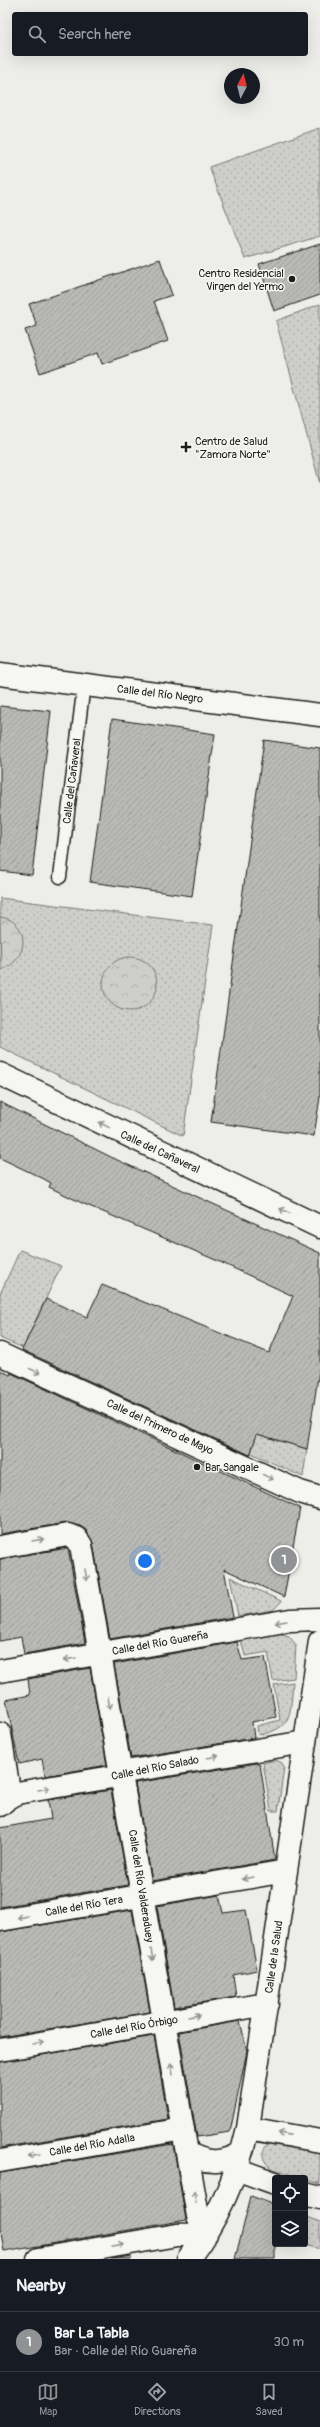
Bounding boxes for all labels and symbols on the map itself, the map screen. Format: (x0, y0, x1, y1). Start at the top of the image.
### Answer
north arrow (224, 68, 260, 104)
place label: Centro Residencial Virgen del Yermo (199, 267, 284, 293)
marker: Centro Residencial Virgen del Yermo (287, 274, 297, 284)
place label: Centro de Salud "Zamora Norte" (195, 435, 271, 461)
marker: Centro de Salud "Zamora Norte" (180, 441, 192, 453)
street label: Calle del Río Negro (116, 682, 204, 706)
street label: Calle del Cañaveral (60, 737, 84, 825)
one-way arrow (99, 1121, 111, 1129)
street label: Calle del Cañaveral (118, 1128, 202, 1176)
one-way arrow (279, 1207, 291, 1214)
one-way arrow (29, 1367, 41, 1375)
street label: Calle del Primero de Mayo (104, 1396, 216, 1458)
place label: Bar Sangale (205, 1461, 259, 1474)
marker: Bar Sangale (192, 1462, 202, 1472)
one-way arrow (262, 1474, 274, 1481)
one-way arrow (31, 1536, 44, 1544)
pin: 1 (271, 1545, 297, 1575)
your location (135, 1551, 155, 1571)
one-way arrow (83, 1568, 91, 1581)
one-way arrow (275, 1618, 288, 1626)
street label: Calle del Río Guareña (111, 1628, 209, 1658)
one-way arrow (64, 1655, 77, 1663)
one-way arrow (105, 1696, 113, 1709)
street label: Calle del Río Salado (110, 1753, 200, 1783)
one-way arrow (206, 1753, 219, 1761)
one-way arrow (37, 1784, 50, 1792)
street label: Calle del Río Valderaduey (126, 1829, 156, 1944)
one-way arrow (242, 1874, 255, 1882)
street label: Calle del Río Tera (44, 1893, 124, 1919)
one-way arrow (17, 1913, 30, 1921)
street label: Calle de la Salud (262, 1920, 286, 1994)
one-way arrow (149, 1948, 157, 1961)
street label: Calle del Río Órbigo (89, 2012, 179, 2041)
one-way arrow (187, 2012, 200, 2020)
one-way arrow (32, 2039, 45, 2047)
one-way arrow (168, 2063, 176, 2076)
one-way arrow (278, 2130, 291, 2138)
street label: Calle del Río Adalla (48, 2131, 136, 2159)
one-way arrow (28, 2152, 41, 2160)
one-way arrow (191, 2191, 199, 2204)
one-way arrow (111, 2241, 124, 2249)

